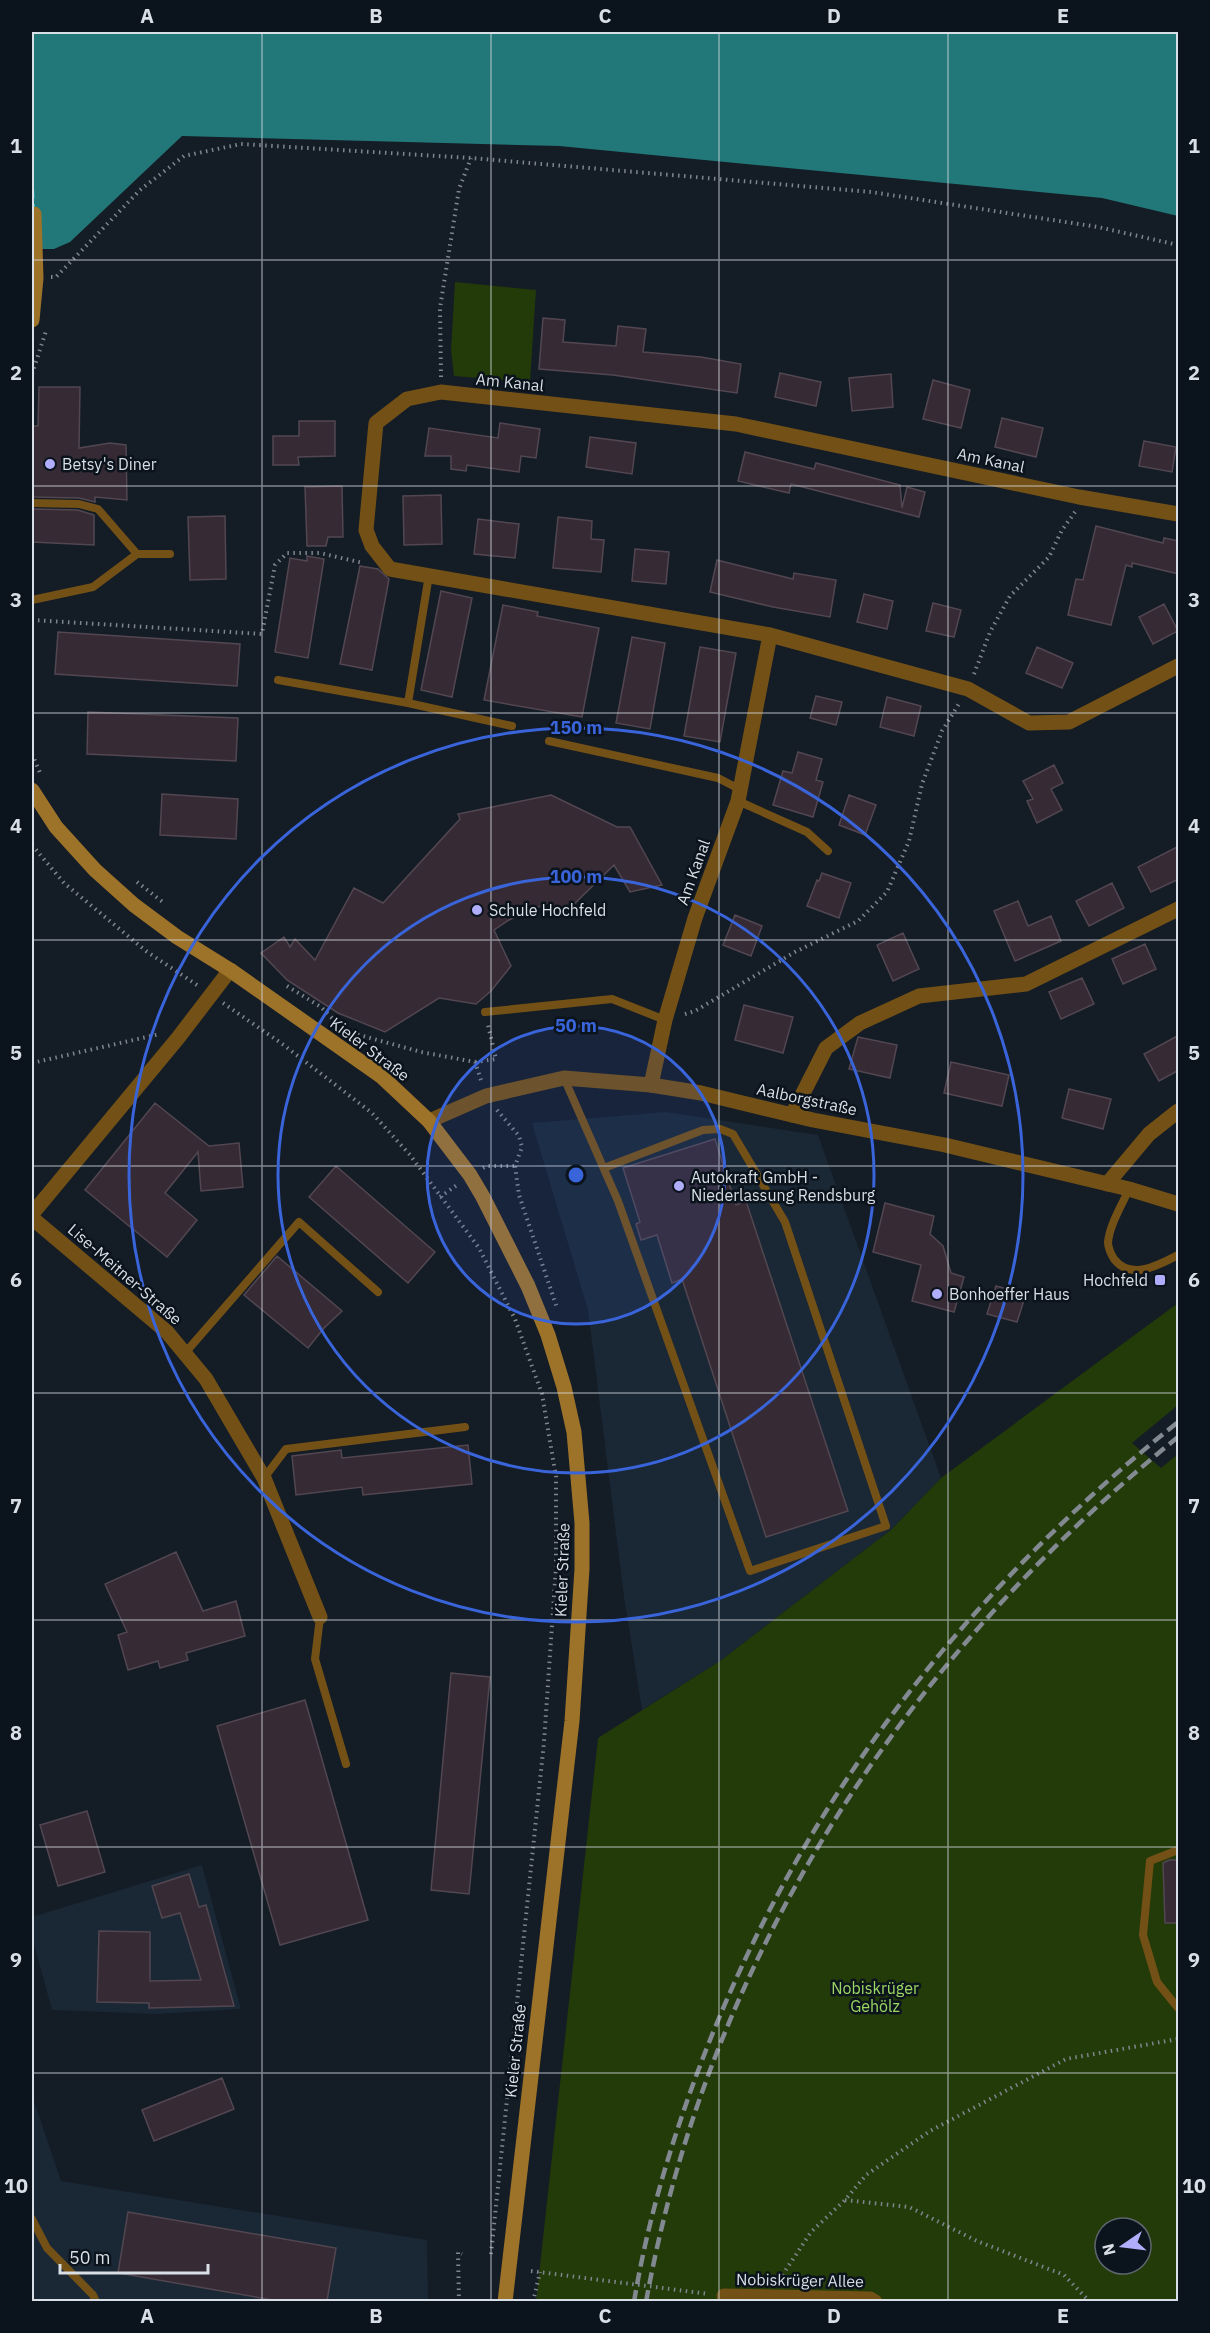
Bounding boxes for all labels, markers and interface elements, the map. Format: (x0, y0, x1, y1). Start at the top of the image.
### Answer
text: A (140, 2, 154, 29)
text: B (369, 2, 383, 29)
text: C (598, 2, 612, 29)
text: D (827, 2, 841, 29)
text: E (1057, 2, 1069, 29)
text: 1 (10, 132, 22, 159)
text: 1 (1188, 132, 1200, 159)
text: 2 (10, 359, 22, 386)
text: 2 (1188, 359, 1200, 386)
street label: Am Kanal (475, 368, 545, 396)
street label: Am Kanal (955, 443, 1027, 477)
place label: Betsy's Diner (62, 454, 157, 474)
marker: Betsy's Diner (43, 457, 57, 471)
text: 3 (10, 586, 22, 613)
text: 3 (1188, 586, 1200, 613)
text: 150 m (550, 716, 602, 739)
text: 4 (10, 812, 22, 839)
text: 4 (1188, 812, 1200, 839)
street label: Am Kanal (672, 836, 714, 908)
text: 100 m (550, 865, 602, 888)
place label: Schule Hochfeld (489, 900, 606, 920)
marker: Schule Hochfeld (470, 903, 484, 917)
street label: Kieler Straße (326, 1013, 414, 1085)
text: 50 m (555, 1014, 597, 1037)
text: 5 (10, 1039, 22, 1066)
text: 5 (1188, 1039, 1200, 1066)
street label: Aalborgstraße (755, 1079, 859, 1119)
centre of rings (566, 1165, 586, 1185)
place label: Autokraft GmbH - Niederlassung Rendsburg (691, 1167, 876, 1205)
marker: Autokraft GmbH - Niederlassung Rendsburg (672, 1179, 686, 1193)
street label: Lise-Meitner-Straße (64, 1219, 186, 1329)
text: 6 (10, 1266, 22, 1293)
text: 6 (1188, 1266, 1200, 1293)
place label: Hochfeld (1083, 1270, 1148, 1290)
marker: Hochfeld (1153, 1273, 1167, 1287)
place label: Bonhoeffer Haus (949, 1284, 1070, 1304)
marker: Bonhoeffer Haus (930, 1287, 944, 1301)
text: 7 (10, 1492, 22, 1519)
text: 7 (1188, 1492, 1200, 1519)
street label: Kieler Straße (550, 1522, 574, 1617)
text: 8 (10, 1719, 22, 1746)
text: 8 (1188, 1719, 1200, 1746)
text: 9 (10, 1946, 22, 1973)
text: 9 (1188, 1946, 1200, 1973)
park label: Nobiskrüger Gehölz (831, 1978, 919, 2016)
street label: Kieler Straße (500, 2003, 530, 2099)
text: 10 (4, 2172, 28, 2199)
text: 10 (1182, 2172, 1206, 2199)
north arrow (1093, 2216, 1153, 2276)
scale bar (60, 2237, 208, 2275)
text: N (1097, 2242, 1120, 2258)
text: 50 m (69, 2246, 111, 2269)
street label: Nobiskrüger Allee (736, 2269, 864, 2291)
text: A (140, 2302, 154, 2329)
text: B (369, 2302, 383, 2329)
text: C (598, 2302, 612, 2329)
text: D (827, 2302, 841, 2329)
text: E (1057, 2302, 1069, 2329)

